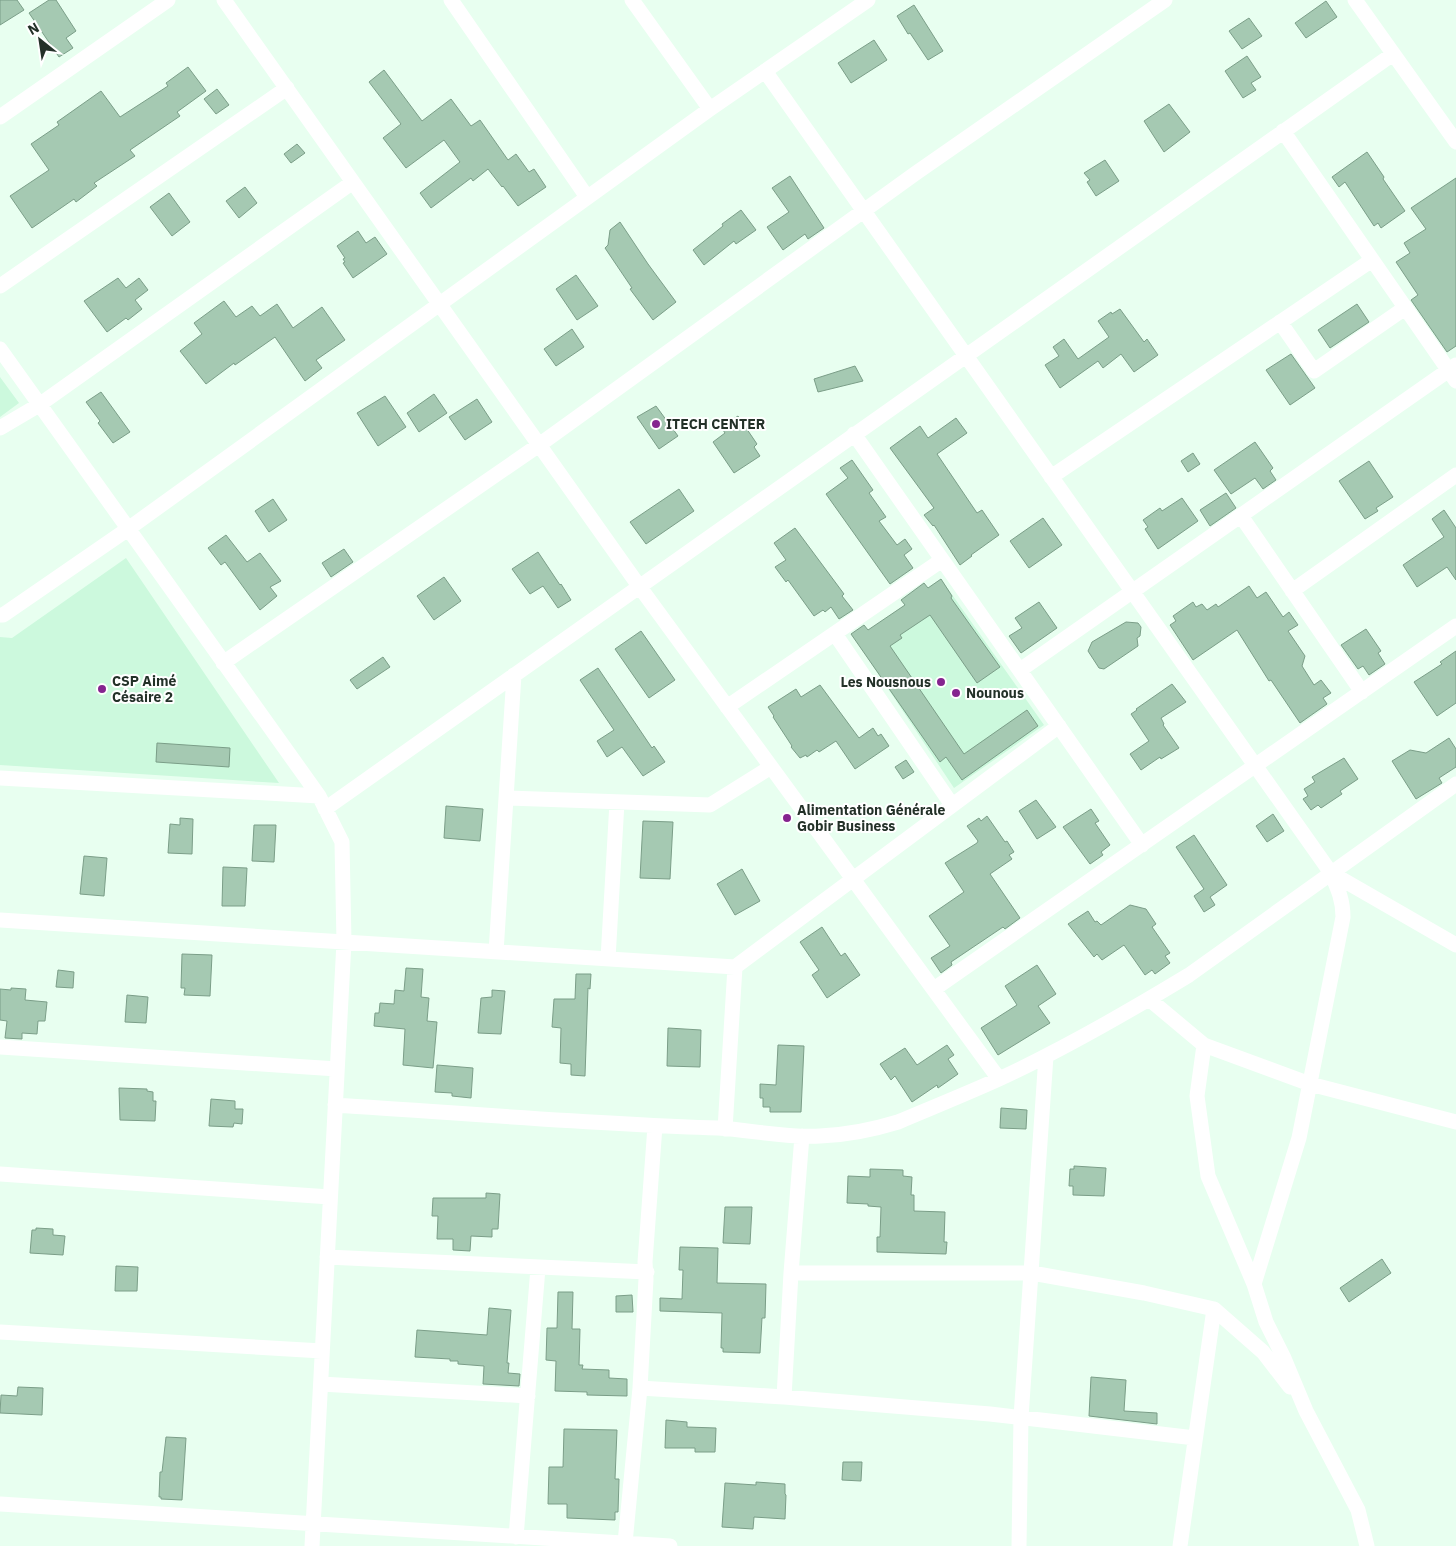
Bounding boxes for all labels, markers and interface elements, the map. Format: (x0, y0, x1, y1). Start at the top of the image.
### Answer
north arrow (15, 15, 65, 65)
text: N (25, 18, 42, 39)
place label: ITECH CENTER (666, 415, 765, 433)
marker: ITECH CENTER (650, 418, 662, 430)
place label: CSP Aimé Césaire 2 (112, 672, 176, 706)
place label: Les Nousnous (840, 673, 931, 691)
marker: Les Nousnous (935, 676, 947, 688)
marker: CSP Aimé Césaire 2 (96, 683, 108, 695)
place label: Nounous (966, 684, 1024, 702)
marker: Nounous (950, 687, 962, 699)
place label: Alimentation Générale Gobir Business (797, 801, 946, 835)
marker: Alimentation Générale Gobir Business (781, 812, 793, 824)

